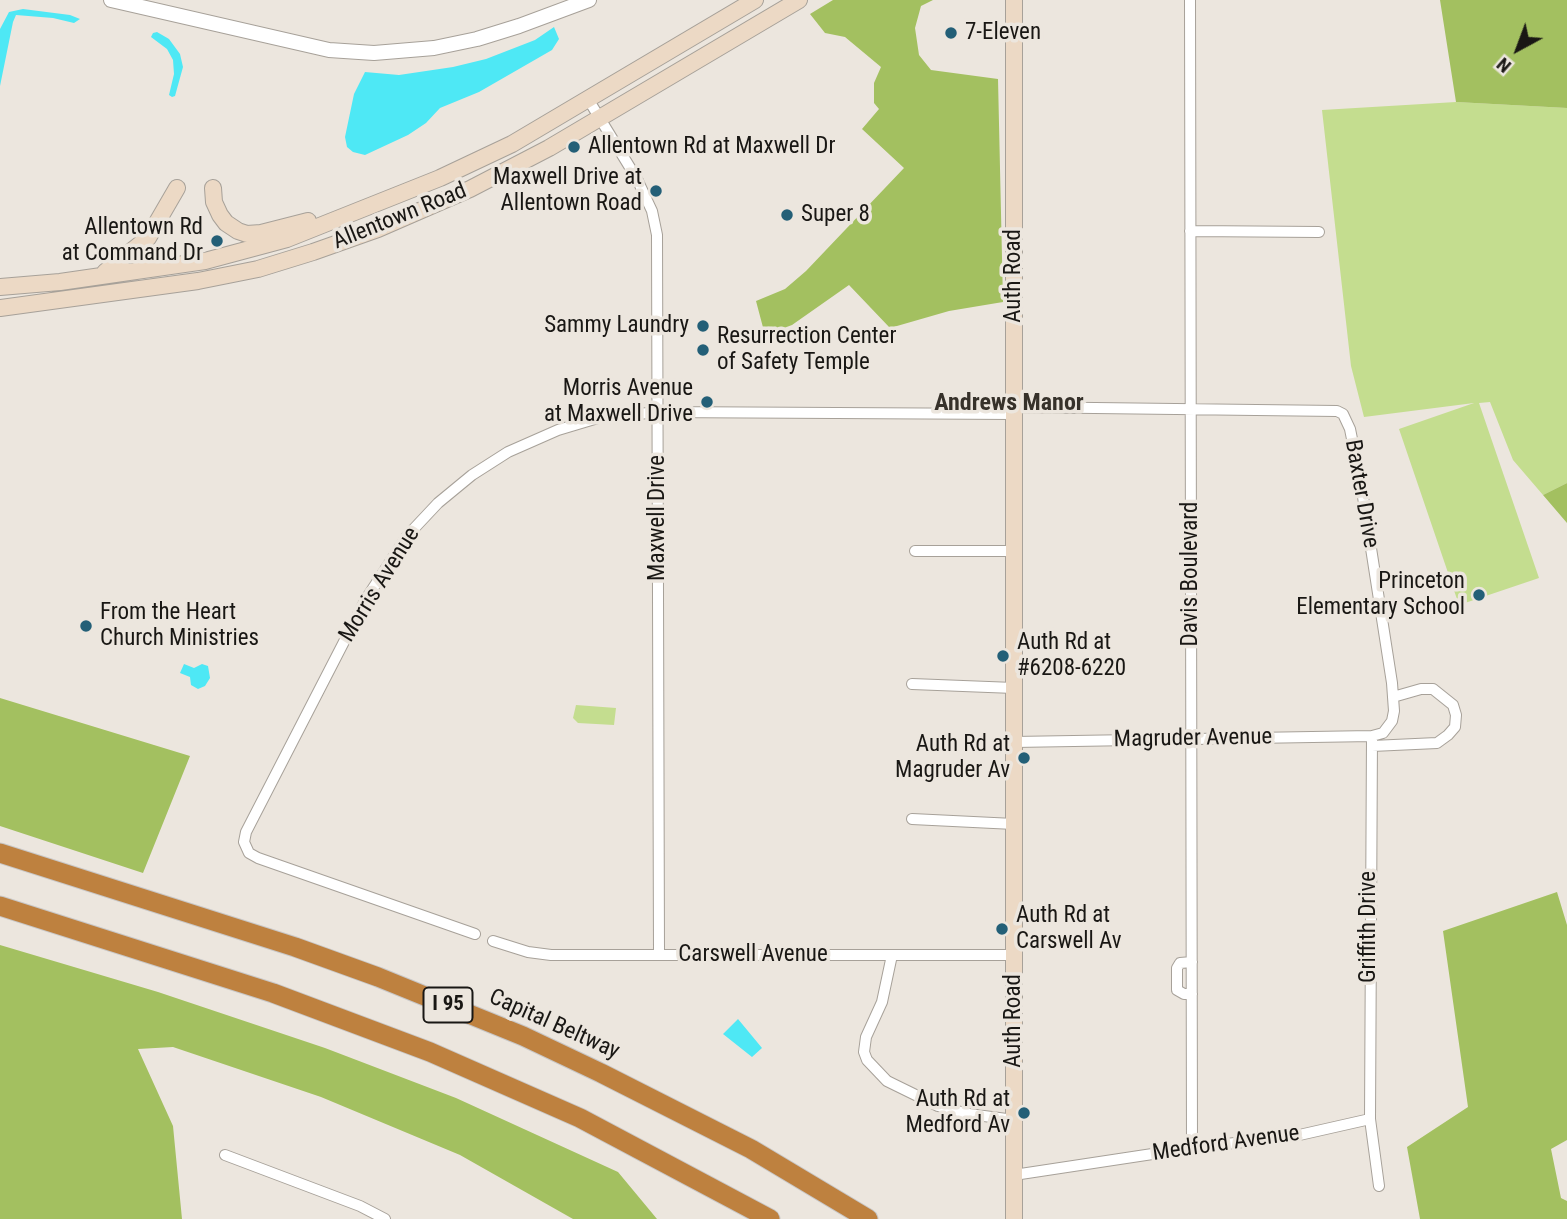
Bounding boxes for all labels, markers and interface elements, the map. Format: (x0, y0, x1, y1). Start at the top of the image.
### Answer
north arrow (1483, 14, 1553, 84)
place label: 7-Eleven (965, 19, 1041, 47)
marker: 7-Eleven (943, 25, 959, 41)
text: N (1492, 53, 1516, 78)
place label: Allentown Rd at Maxwell Dr (588, 133, 835, 161)
marker: Allentown Rd at Maxwell Dr (566, 139, 582, 155)
place label: Maxwell Drive at Allentown Road (493, 164, 642, 218)
street label: Allentown Road (329, 178, 471, 256)
marker: Maxwell Drive at Allentown Road (648, 183, 664, 199)
place label: Super 8 (801, 201, 870, 229)
marker: Super 8 (779, 207, 795, 223)
place label: Allentown Rd at Command Dr (62, 214, 203, 268)
street label: Auth Road (1000, 229, 1028, 323)
marker: Allentown Rd at Command Dr (209, 233, 225, 249)
place label: Sammy Laundry (544, 312, 689, 340)
marker: Sammy Laundry (695, 318, 711, 334)
place label: Resurrection Center of Safety Temple (717, 323, 896, 377)
marker: Resurrection Center of Safety Temple (695, 342, 711, 358)
place label: Morris Avenue at Maxwell Drive (544, 375, 693, 429)
district label: Andrews Manor (934, 390, 1084, 418)
marker: Morris Avenue at Maxwell Drive (699, 394, 715, 410)
street label: Baxter Drive (1338, 438, 1384, 550)
street label: Maxwell Drive (644, 455, 672, 581)
street label: Davis Boulevard (1177, 502, 1205, 646)
street label: Morris Avenue (334, 522, 426, 648)
place label: Princeton Elementary School (1296, 568, 1465, 622)
marker: Princeton Elementary School (1471, 587, 1487, 603)
place label: From the Heart Church Ministries (100, 599, 259, 653)
marker: From the Heart Church Ministries (78, 618, 94, 634)
place label: Auth Rd at #6208-6220 (1017, 629, 1126, 683)
marker: Auth Rd at #6208-6220 (995, 648, 1011, 664)
street label: Magruder Avenue (1113, 724, 1273, 754)
place label: Auth Rd at Magruder Av (895, 731, 1010, 785)
marker: Auth Rd at Magruder Av (1016, 750, 1032, 766)
street label: Griffith Drive (1355, 871, 1383, 983)
place label: Auth Rd at Carswell Av (1016, 902, 1122, 956)
marker: Auth Rd at Carswell Av (994, 921, 1010, 937)
street label: Carswell Avenue (678, 941, 828, 969)
street label: Auth Road (1000, 974, 1028, 1068)
street label: Capital Beltway (485, 984, 623, 1066)
road number: I 95 (424, 988, 472, 1023)
place label: Auth Rd at Medford Av (906, 1086, 1010, 1140)
marker: Auth Rd at Medford Av (1016, 1105, 1032, 1121)
street label: Medford Avenue (1151, 1120, 1301, 1168)

